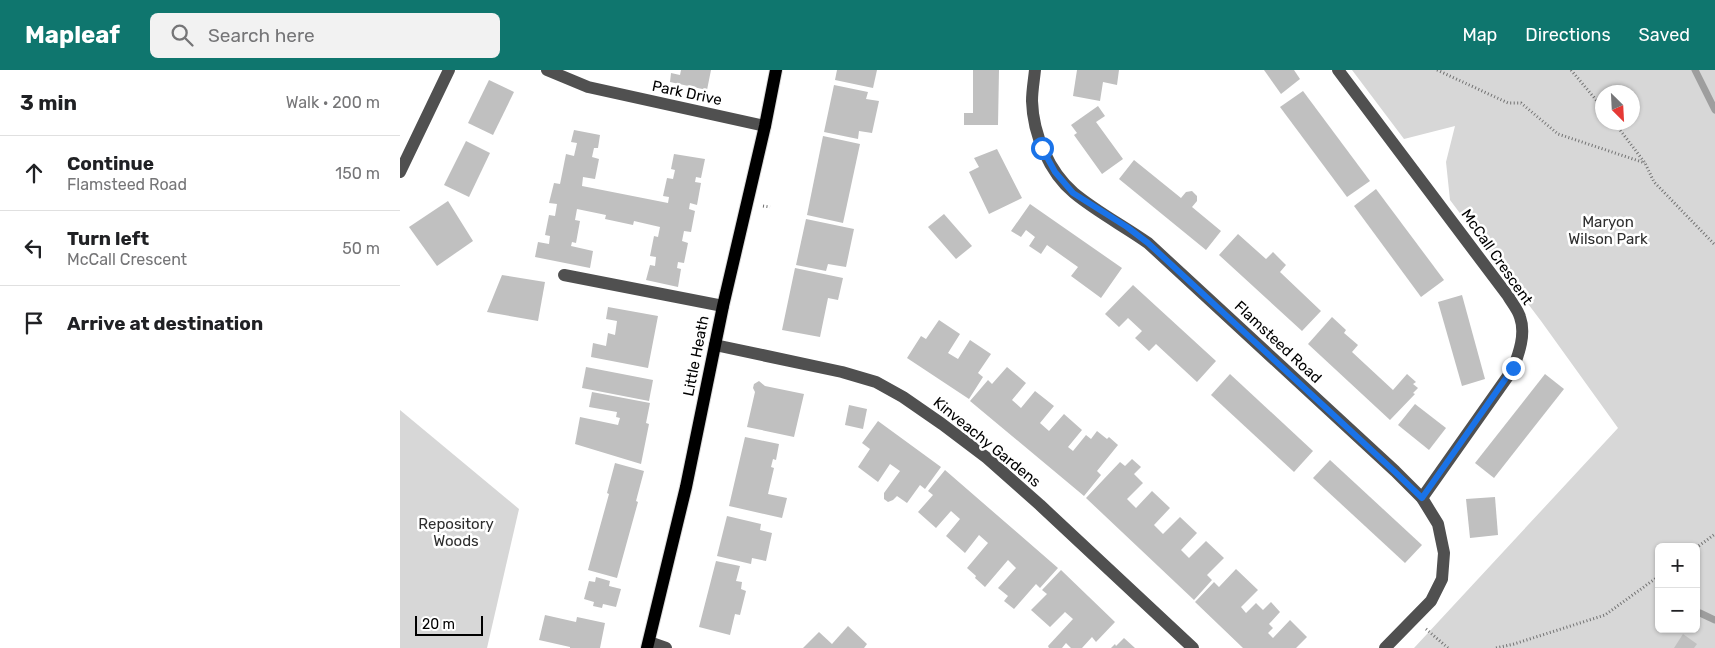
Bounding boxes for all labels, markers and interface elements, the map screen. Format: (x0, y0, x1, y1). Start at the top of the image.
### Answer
search box (150, 13, 500, 58)
text: Mapleaf (25, 21, 120, 49)
icon: search (168, 21, 196, 49)
text: Search here (208, 24, 315, 47)
text: Map (1462, 24, 1497, 46)
text: Directions (1525, 24, 1611, 46)
text: Saved (1639, 24, 1690, 46)
street label: Park Drive (650, 77, 724, 109)
north arrow (1595, 85, 1640, 130)
text: 3 min (20, 90, 77, 115)
text: Walk · 200 m (286, 93, 380, 112)
route start (1031, 137, 1054, 160)
text: Continue (67, 152, 154, 175)
icon: ahead (20, 159, 48, 187)
text: 150 m (335, 164, 380, 183)
text: Flamsteed Road (67, 175, 187, 194)
street label: McCall Crescent (1457, 206, 1537, 308)
park label: Maryon Wilson Park (1568, 213, 1648, 248)
text: Turn left (67, 227, 149, 250)
icon: left (20, 234, 48, 262)
text: 50 m (342, 239, 380, 258)
text: McCall Crescent (67, 250, 187, 269)
street label: Flamsteed Road (1231, 297, 1325, 387)
icon: arrive (20, 309, 48, 337)
text: Arrive at destination (67, 312, 263, 335)
street label: Little Heath (679, 314, 713, 398)
route end (1502, 357, 1525, 380)
street label: Kinveachy Gardens (930, 393, 1045, 491)
park label: Repository Woods (418, 515, 494, 550)
map controls (1655, 543, 1700, 633)
button: + (1655, 543, 1700, 588)
button: − (1655, 588, 1700, 633)
scale bar (415, 613, 482, 636)
text: 20 m (422, 616, 455, 633)

